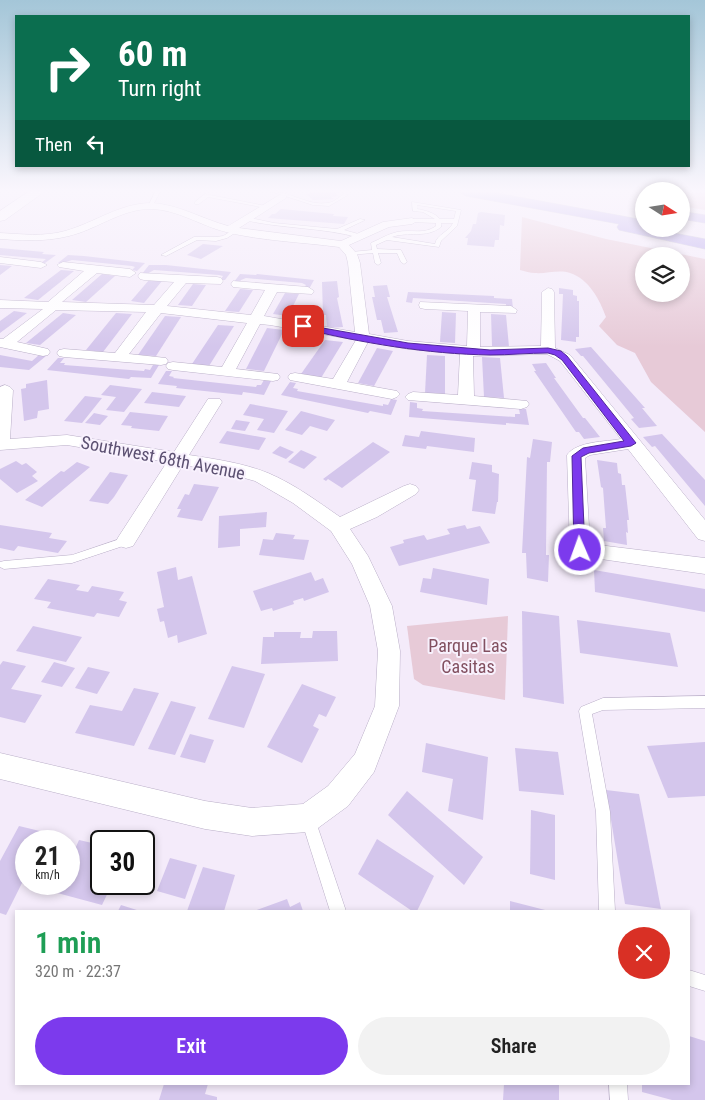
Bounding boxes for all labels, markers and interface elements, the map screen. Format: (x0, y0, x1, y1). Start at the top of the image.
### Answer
text: 60 m (118, 34, 187, 75)
icon: right (35, 35, 100, 100)
text: Turn right (118, 76, 201, 101)
icon: left (82, 130, 110, 158)
text: Then (35, 133, 72, 156)
north arrow (635, 182, 690, 238)
map controls (635, 182, 690, 302)
button: layers (635, 247, 690, 302)
pin (282, 305, 324, 347)
icon: arrive (289, 312, 317, 340)
street label: Southwest 68th Avenue (79, 431, 247, 484)
position arrow (553, 523, 605, 575)
park label: Parque Las Casitas (428, 635, 508, 677)
speed limit sign: 30 (90, 830, 155, 895)
text: 21 (35, 842, 60, 871)
text: km/h (35, 868, 60, 882)
text: 1 min (35, 925, 101, 960)
button: close (618, 927, 670, 979)
text: 320 m · 22:37 (35, 962, 121, 981)
button: Exit (35, 1017, 348, 1075)
button: Share (358, 1017, 670, 1075)

